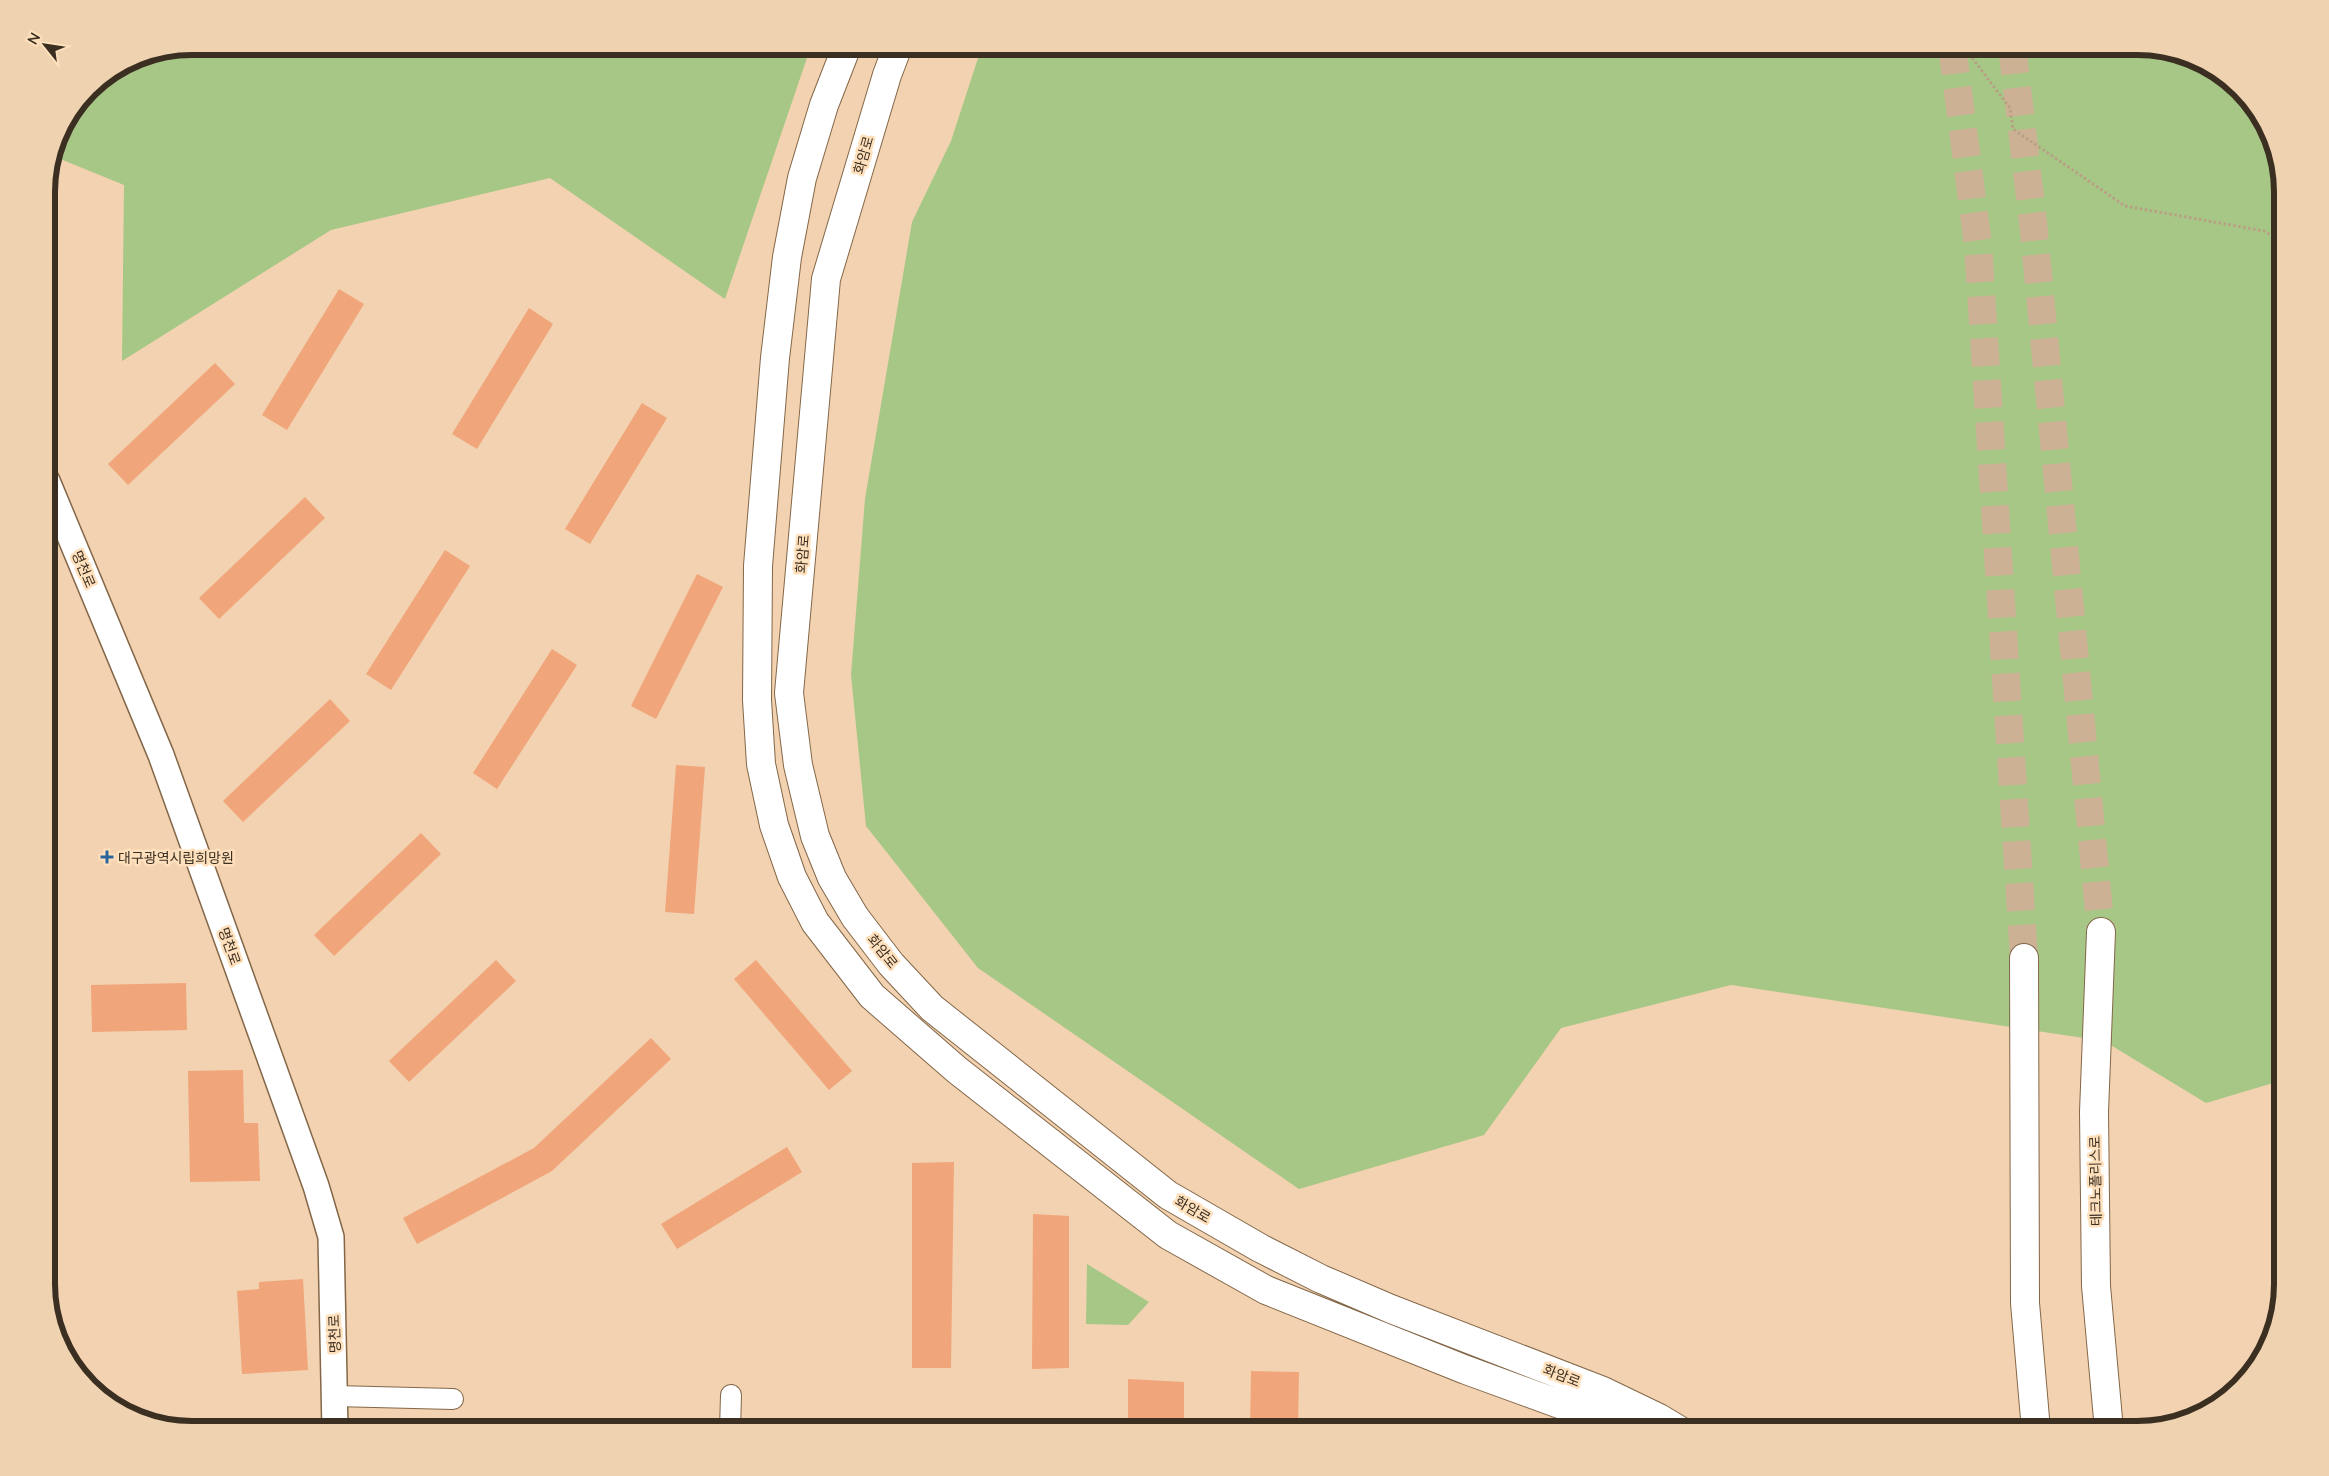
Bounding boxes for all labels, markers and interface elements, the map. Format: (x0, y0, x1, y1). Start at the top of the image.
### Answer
north arrow (20, 20, 70, 70)
text: N (23, 29, 43, 47)
street label: 화암로 (850, 134, 877, 176)
street label: 화암로 (792, 534, 812, 574)
street label: 명천로 (69, 548, 99, 590)
place label: 대구광역시립희망원 (118, 849, 234, 866)
marker: 대구광역시립희망원 (100, 850, 114, 864)
street label: 명천로 (215, 925, 245, 967)
street label: 화암로 (864, 931, 902, 971)
street label: 테크노폴리스로 (2086, 1136, 2104, 1226)
street label: 화암로 (1172, 1192, 1214, 1226)
street label: 명천로 (325, 1314, 343, 1354)
street label: 화암로 (1541, 1360, 1583, 1390)

